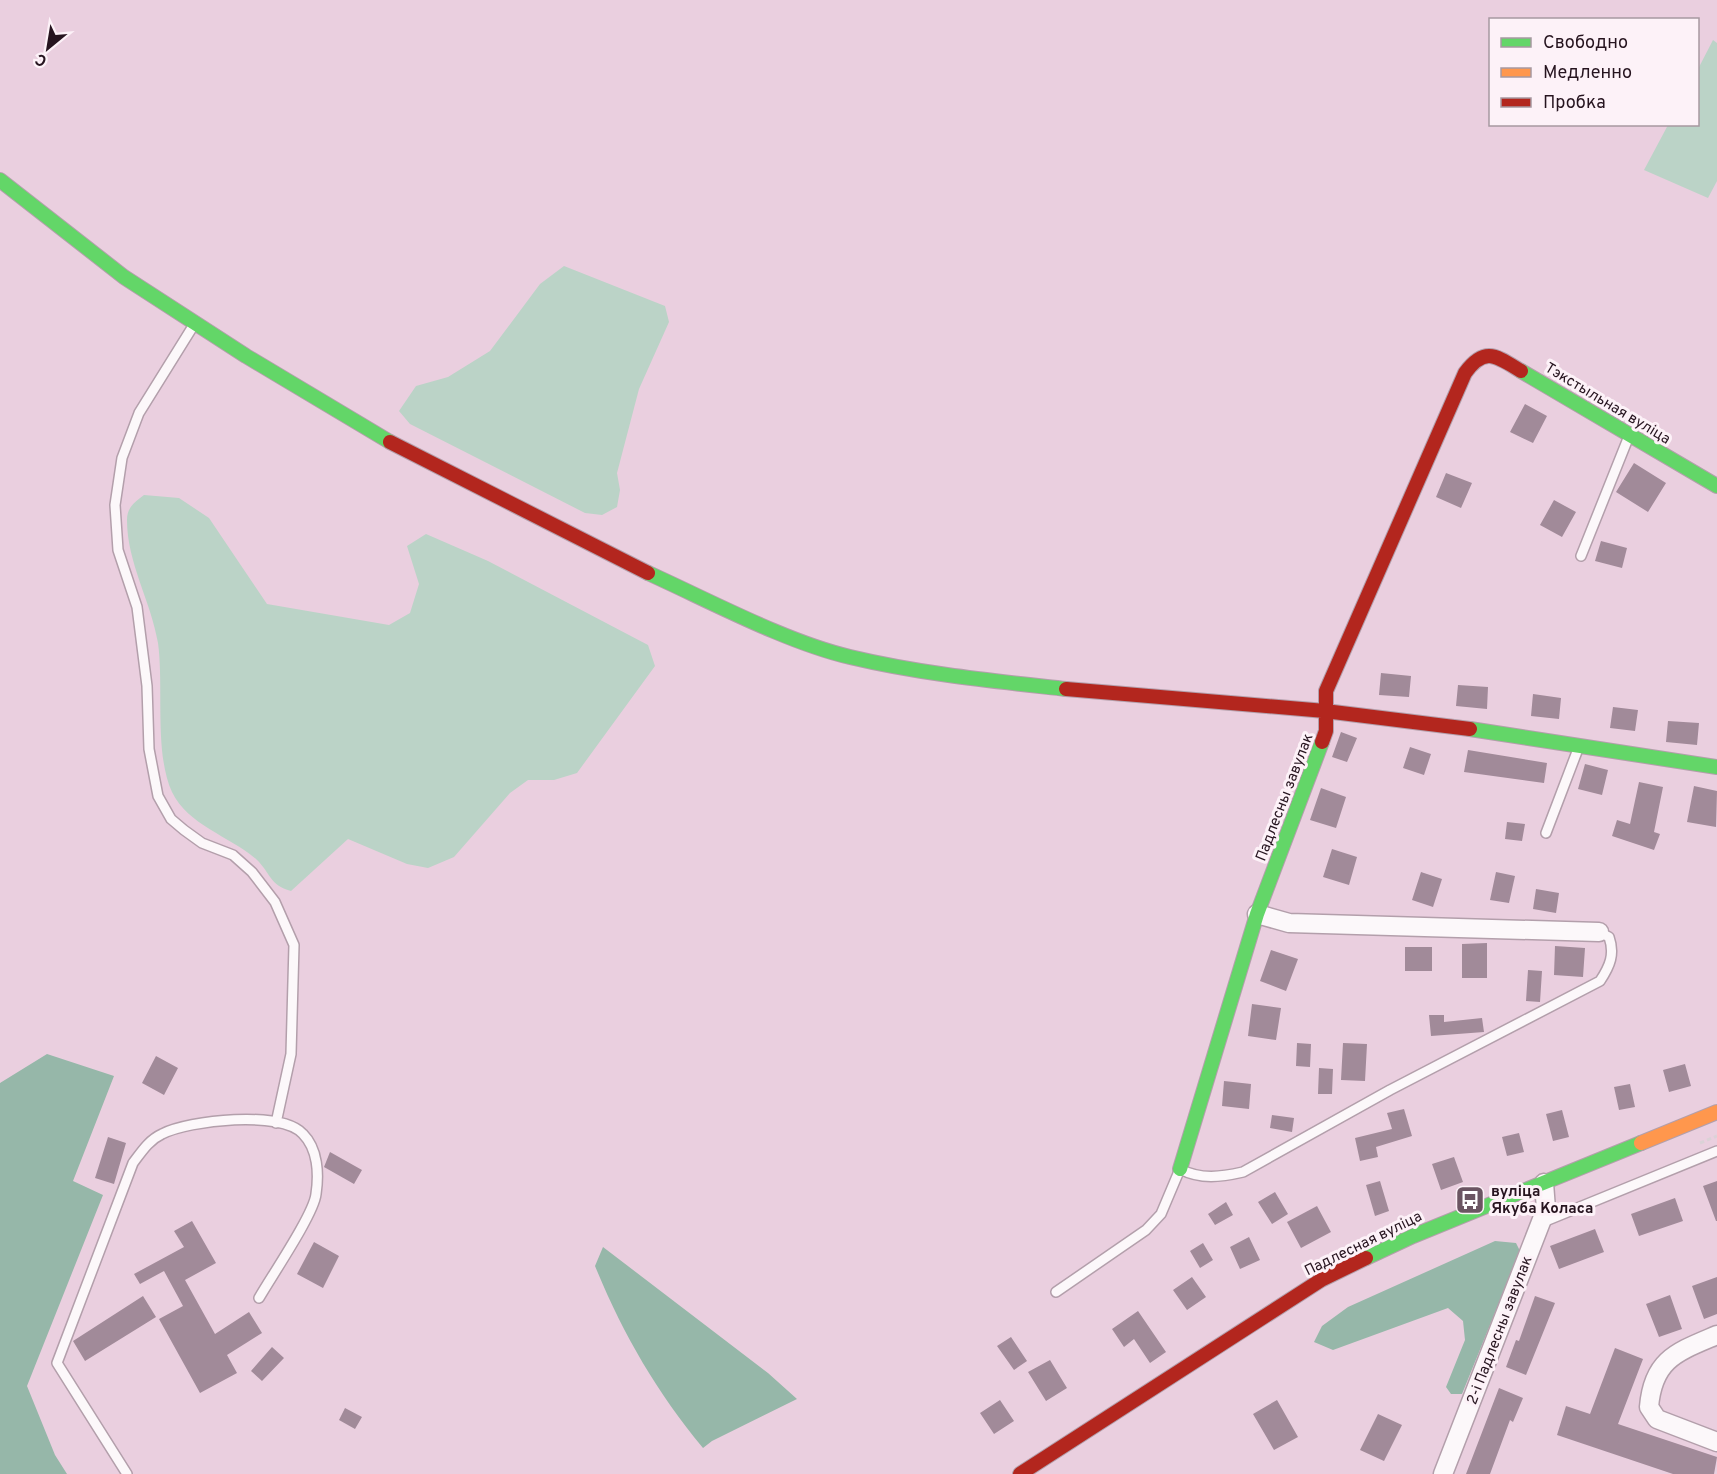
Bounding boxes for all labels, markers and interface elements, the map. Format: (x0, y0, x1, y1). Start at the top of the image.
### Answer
north arrow (18, 18, 78, 78)
legend (1489, 18, 1699, 126)
text: Свободно (1543, 32, 1628, 55)
text: С (32, 48, 51, 70)
text: Медленно (1543, 62, 1632, 85)
text: Пробка (1543, 92, 1606, 115)
street label: Тэкстыльная вуліца (1541, 359, 1674, 449)
street label: Падлесны завулак (1252, 731, 1318, 864)
place label: вуліца Якуба Коласа (1491, 1183, 1593, 1219)
bus stop icon: вуліца Якуба Коласа (1454, 1184, 1486, 1216)
street label: Падлесная вуліца (1302, 1208, 1426, 1281)
street label: 2-і Падлесны завулак (1463, 1254, 1538, 1408)

